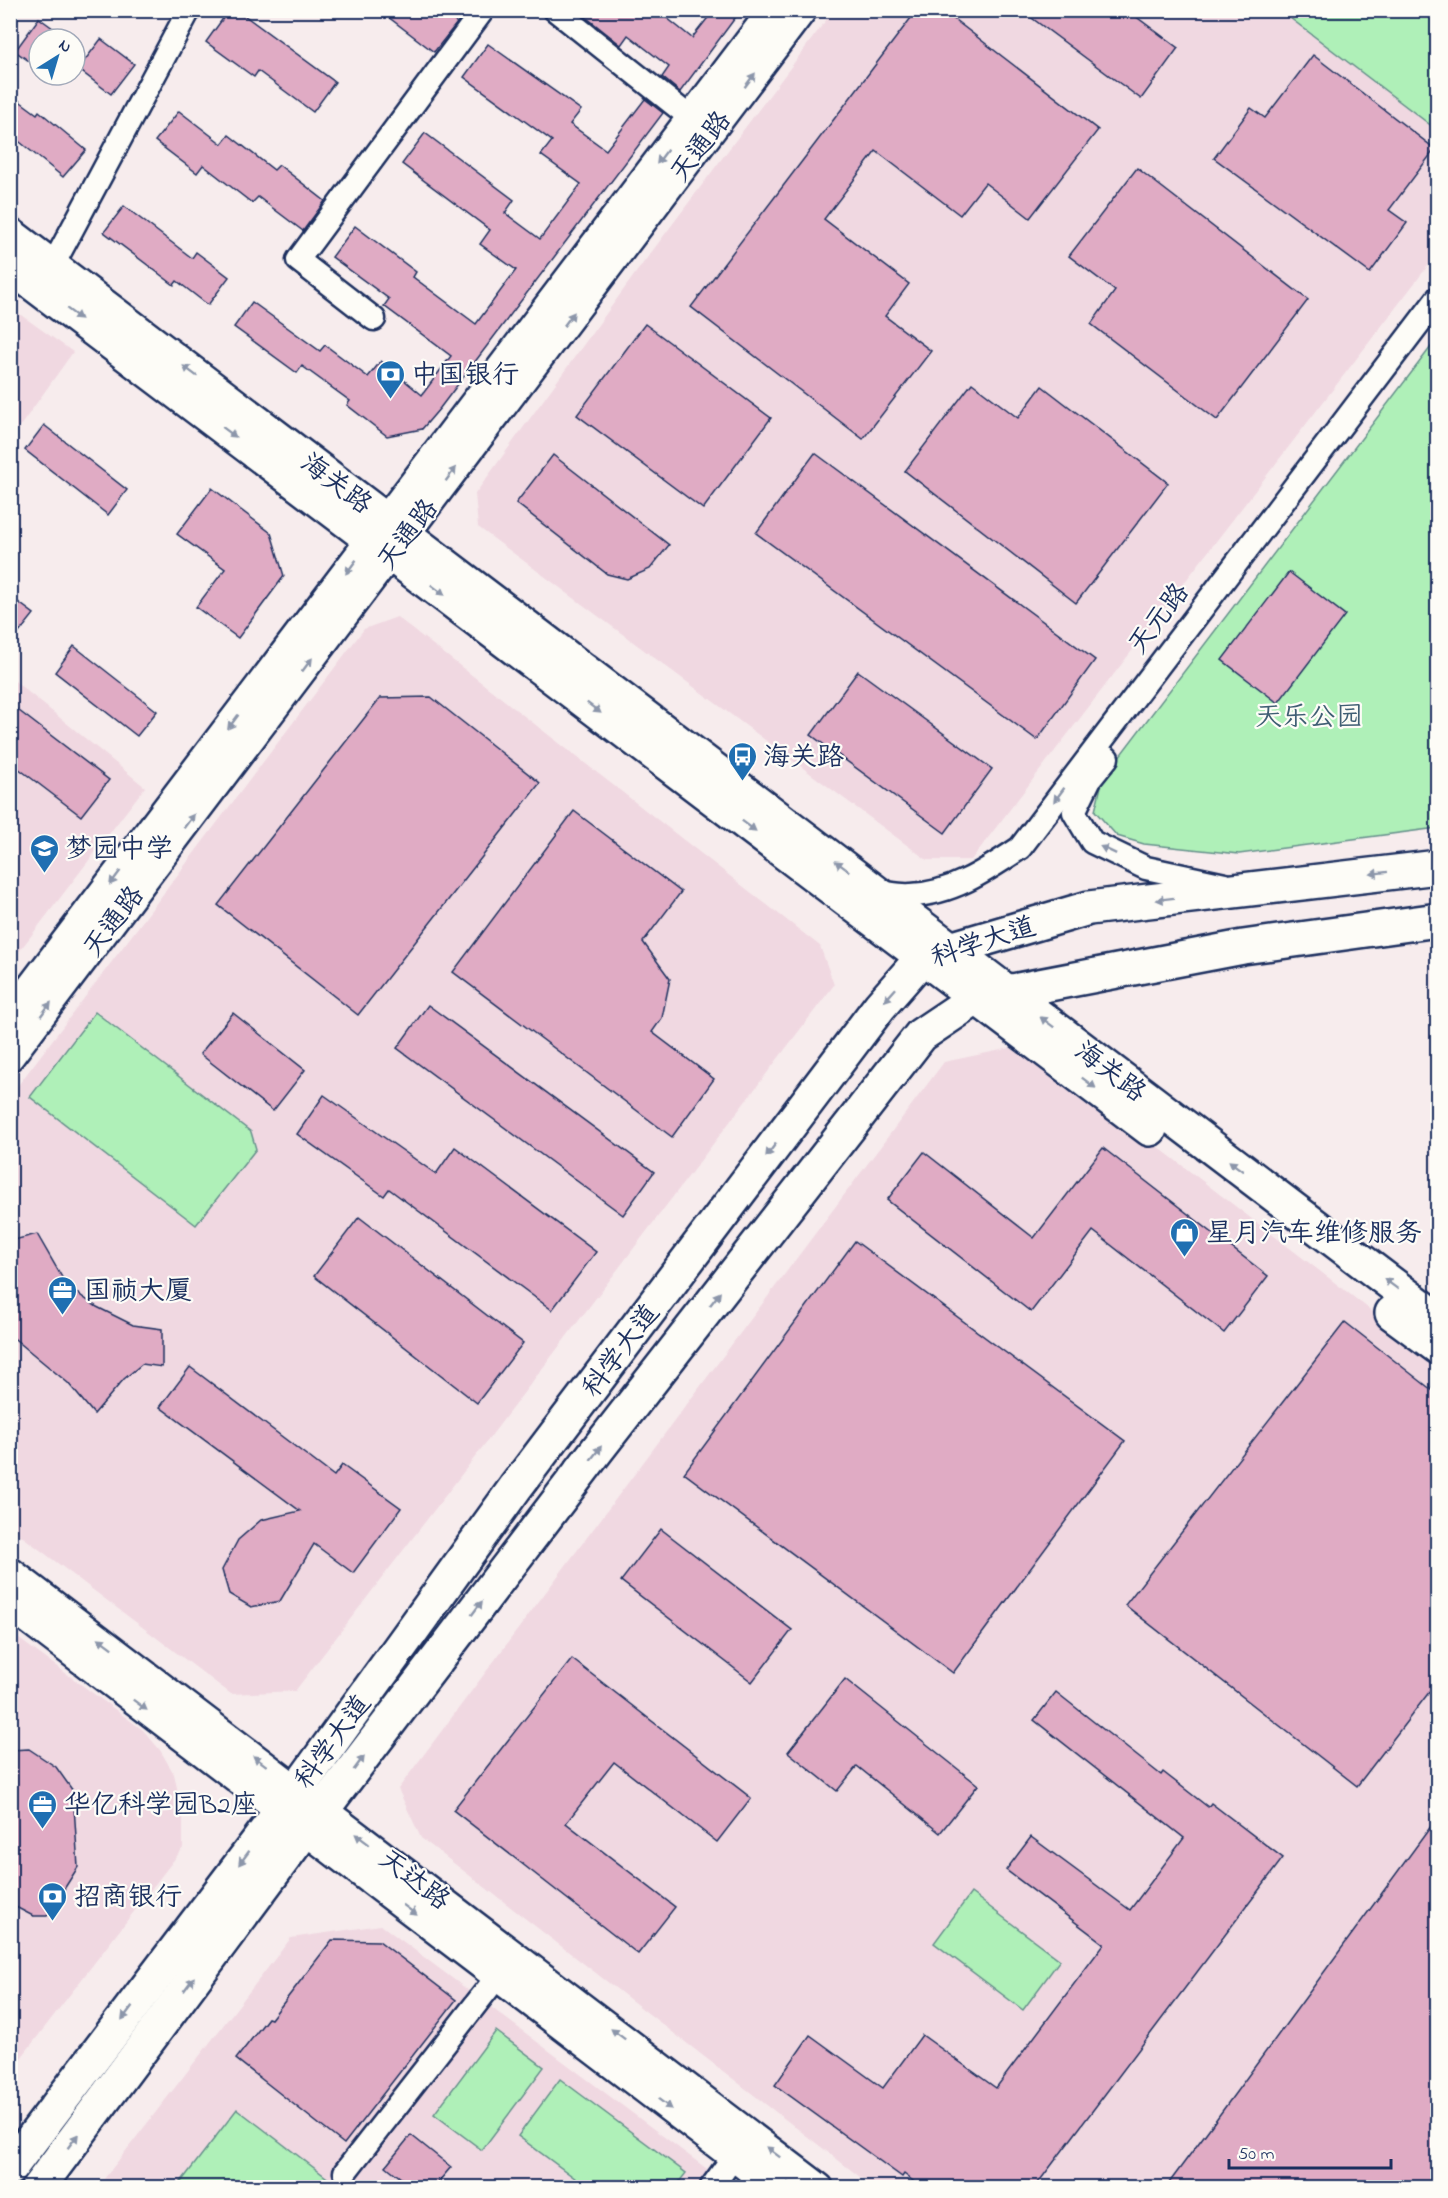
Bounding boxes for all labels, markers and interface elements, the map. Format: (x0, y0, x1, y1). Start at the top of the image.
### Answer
north arrow (27, 27, 87, 87)
text: N (53, 34, 77, 60)
one-way arrow (744, 72, 756, 88)
street label: 天通路 (662, 103, 742, 192)
one-way arrow (656, 150, 668, 165)
one-way arrow (66, 308, 81, 320)
one-way arrow (563, 311, 575, 327)
place label: 中国银行 (411, 357, 519, 396)
bank icon: 中国银行 (374, 358, 406, 400)
one-way arrow (182, 365, 197, 377)
one-way arrow (221, 426, 237, 438)
street label: 海关路 (291, 445, 380, 525)
one-way arrow (445, 467, 457, 482)
street label: 天通路 (369, 491, 449, 580)
one-way arrow (345, 559, 357, 575)
street label: 天元路 (1120, 575, 1200, 664)
one-way arrow (431, 584, 446, 596)
one-way arrow (301, 658, 313, 673)
park label: 天乐公园 (1255, 699, 1363, 738)
one-way arrow (585, 702, 601, 714)
one-way arrow (227, 714, 239, 730)
place label: 海关路 (763, 739, 844, 778)
bus stop icon: 海关路 (726, 740, 758, 782)
one-way arrow (1053, 788, 1065, 803)
one-way arrow (183, 813, 195, 828)
one-way arrow (741, 819, 757, 832)
place label: 梦园中学 (65, 831, 173, 870)
school or university icon: 梦园中学 (28, 832, 60, 874)
one-way arrow (1099, 845, 1116, 854)
one-way arrow (834, 860, 850, 872)
one-way arrow (109, 869, 121, 885)
one-way arrow (1370, 869, 1389, 878)
street label: 天通路 (75, 878, 155, 967)
one-way arrow (1155, 894, 1174, 904)
street label: 科学大道 (926, 908, 1041, 979)
one-way arrow (884, 987, 897, 1002)
one-way arrow (40, 1002, 52, 1018)
one-way arrow (1039, 1016, 1055, 1029)
street label: 海关路 (1065, 1033, 1154, 1113)
one-way arrow (1080, 1077, 1096, 1089)
one-way arrow (765, 1141, 777, 1157)
one-way arrow (1228, 1160, 1243, 1172)
place label: 星月汽车维修服务 (1206, 1215, 1422, 1254)
shop icon: 星月汽车维修服务 (1169, 1216, 1201, 1258)
place label: 国祯大厦 (84, 1273, 192, 1312)
office icon: 国祯大厦 (47, 1274, 79, 1316)
one-way arrow (1383, 1277, 1399, 1290)
one-way arrow (709, 1291, 722, 1307)
street label: 科学大道 (574, 1297, 670, 1406)
one-way arrow (589, 1445, 601, 1460)
one-way arrow (471, 1600, 483, 1615)
one-way arrow (97, 1638, 112, 1650)
street label: 科学大道 (287, 1687, 382, 1798)
one-way arrow (133, 1698, 148, 1710)
one-way arrow (252, 1755, 268, 1768)
one-way arrow (353, 1755, 365, 1771)
place label: 华亿科学园B2座 (64, 1787, 258, 1826)
office icon: 华亿科学园B2座 (27, 1788, 59, 1830)
one-way arrow (355, 1833, 371, 1845)
street label: 天达路 (369, 1841, 458, 1921)
one-way arrow (239, 1850, 251, 1865)
place label: 招商银行 (74, 1879, 182, 1918)
bank icon: 招商银行 (37, 1880, 69, 1922)
one-way arrow (402, 1904, 417, 1916)
one-way arrow (183, 1977, 195, 1992)
one-way arrow (121, 2005, 133, 2021)
one-way arrow (610, 2028, 625, 2040)
one-way arrow (658, 2098, 673, 2110)
scale bar (1229, 2132, 1391, 2170)
one-way arrow (67, 2133, 79, 2149)
text: 50 m (1238, 2142, 1275, 2168)
one-way arrow (765, 2146, 781, 2158)

